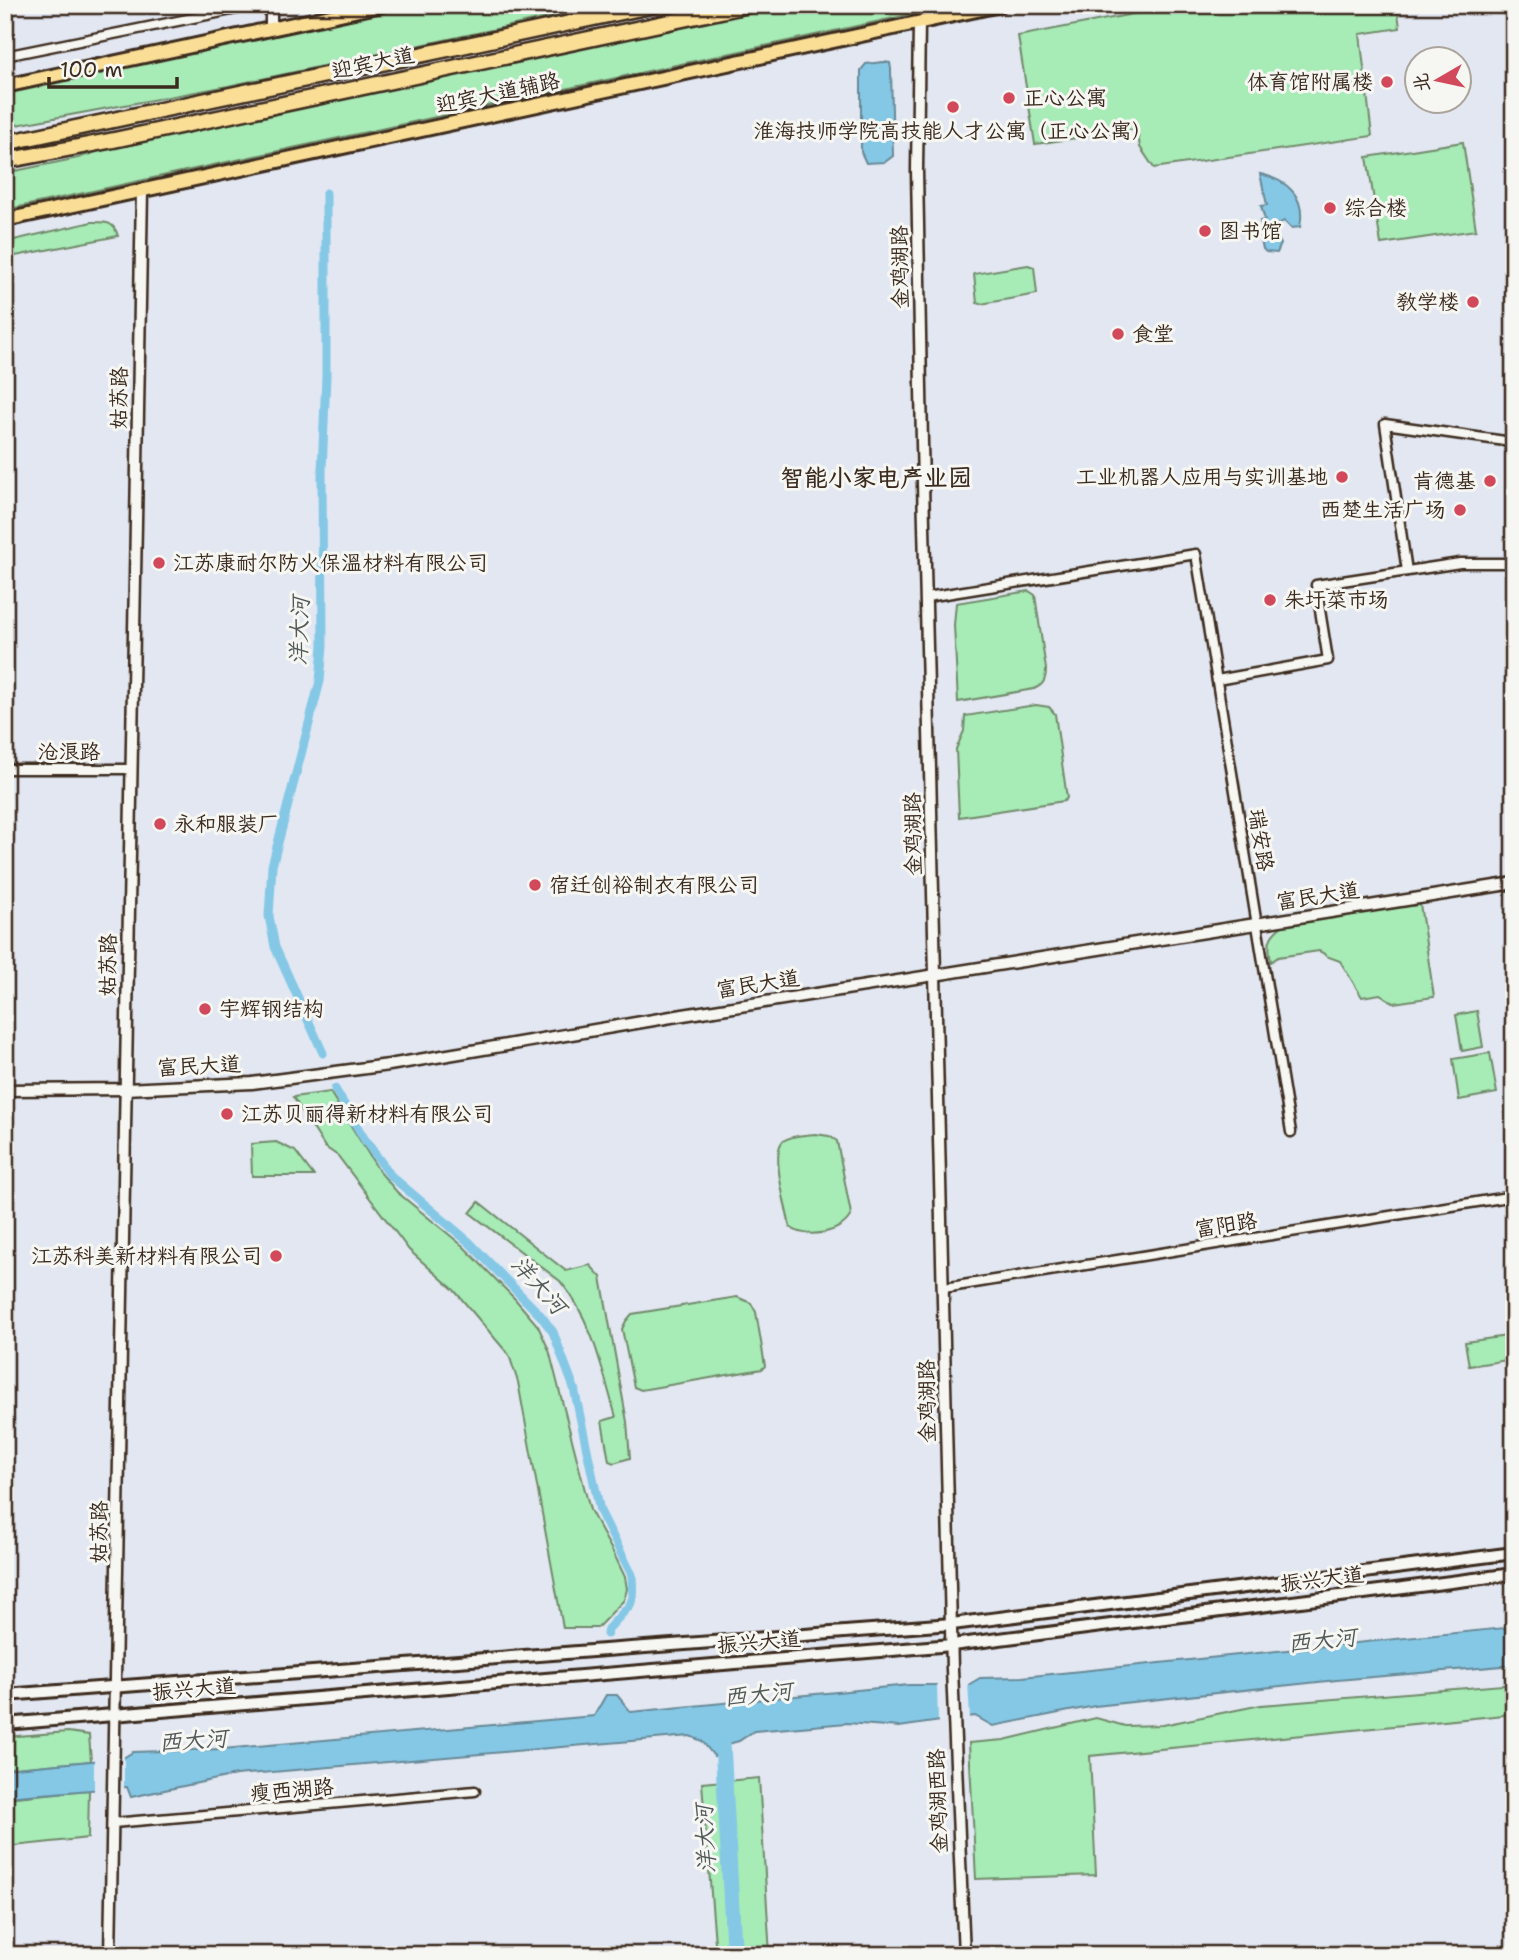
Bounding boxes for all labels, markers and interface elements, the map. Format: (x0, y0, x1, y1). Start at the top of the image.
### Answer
street label: 迎宾大道 (329, 41, 417, 85)
scale bar (49, 46, 177, 90)
north arrow (1404, 46, 1474, 116)
text: 100 m (60, 56, 123, 84)
street label: 迎宾大道辅路 (433, 66, 563, 120)
place label: 体育馆附属楼 (1247, 68, 1373, 96)
text: 北 (1408, 71, 1436, 94)
marker: 体育馆附属楼 (1379, 74, 1395, 90)
place label: 正心公寓 (1023, 84, 1107, 112)
marker: 正心公寓 (1001, 90, 1017, 106)
marker: 淮海技师学院高技能人才公寓（正心公寓） (945, 99, 961, 115)
place label: 淮海技师学院高技能人才公寓（正心公寓） (754, 117, 1153, 145)
place label: 综合楼 (1344, 194, 1407, 222)
marker: 综合楼 (1322, 200, 1338, 216)
place label: 图书馆 (1219, 217, 1282, 245)
marker: 图书馆 (1197, 223, 1213, 239)
street label: 金鸡湖路 (885, 225, 915, 309)
place label: 教学楼 (1396, 288, 1459, 316)
marker: 教学楼 (1465, 294, 1481, 310)
place label: 食堂 (1132, 320, 1174, 348)
marker: 食堂 (1110, 326, 1126, 342)
street label: 姑苏路 (104, 366, 134, 430)
district label: 智能小家电产业园 (780, 462, 972, 494)
place label: 工业机器人应用与实训基地 (1076, 463, 1328, 491)
place label: 肯德基 (1413, 467, 1476, 495)
marker: 工业机器人应用与实训基地 (1334, 469, 1350, 485)
marker: 肯德基 (1482, 473, 1498, 489)
place label: 西楚生活广场 (1320, 496, 1446, 524)
marker: 西楚生活广场 (1452, 502, 1468, 518)
place label: 江苏康耐尔防火保温材料有限公司 (173, 549, 488, 577)
marker: 江苏康耐尔防火保温材料有限公司 (151, 555, 167, 571)
place label: 朱圩菜市场 (1284, 586, 1389, 614)
water label: 洋大河 (283, 592, 315, 666)
marker: 朱圩菜市场 (1262, 592, 1278, 608)
street label: 沧浪路 (38, 738, 101, 766)
street label: 金鸡湖路 (898, 792, 928, 876)
street label: 瑞安路 (1242, 807, 1280, 873)
place label: 永和服装厂 (174, 810, 279, 838)
marker: 永和服装厂 (152, 816, 168, 832)
place label: 宿迁创裕制衣有限公司 (549, 871, 759, 899)
street label: 富民大道 (1274, 876, 1362, 916)
marker: 宿迁创裕制衣有限公司 (527, 877, 543, 893)
street label: 姑苏路 (93, 933, 123, 997)
street label: 富民大道 (714, 964, 802, 1004)
place label: 宇辉钢结构 (219, 995, 324, 1023)
marker: 宇辉钢结构 (197, 1001, 213, 1017)
street label: 富民大道 (156, 1050, 242, 1082)
place label: 江苏贝丽得新材料有限公司 (241, 1100, 493, 1128)
marker: 江苏贝丽得新材料有限公司 (219, 1106, 235, 1122)
street label: 富阳路 (1193, 1206, 1259, 1244)
place label: 江苏科美新材料有限公司 (31, 1242, 262, 1270)
marker: 江苏科美新材料有限公司 (268, 1248, 284, 1264)
water label: 洋大河 (505, 1249, 576, 1324)
street label: 金鸡湖路 (912, 1359, 942, 1443)
street label: 姑苏路 (84, 1500, 114, 1564)
street label: 振兴大道 (1279, 1560, 1365, 1598)
water label: 西大河 (1286, 1621, 1362, 1659)
street label: 振兴大道 (716, 1624, 802, 1660)
street label: 振兴大道 (151, 1671, 237, 1707)
water label: 西大河 (722, 1675, 798, 1713)
water label: 西大河 (158, 1722, 232, 1757)
street label: 金鸡湖西路 (922, 1748, 954, 1854)
street label: 瘦西湖路 (249, 1772, 335, 1808)
water label: 洋大河 (688, 1800, 722, 1874)

